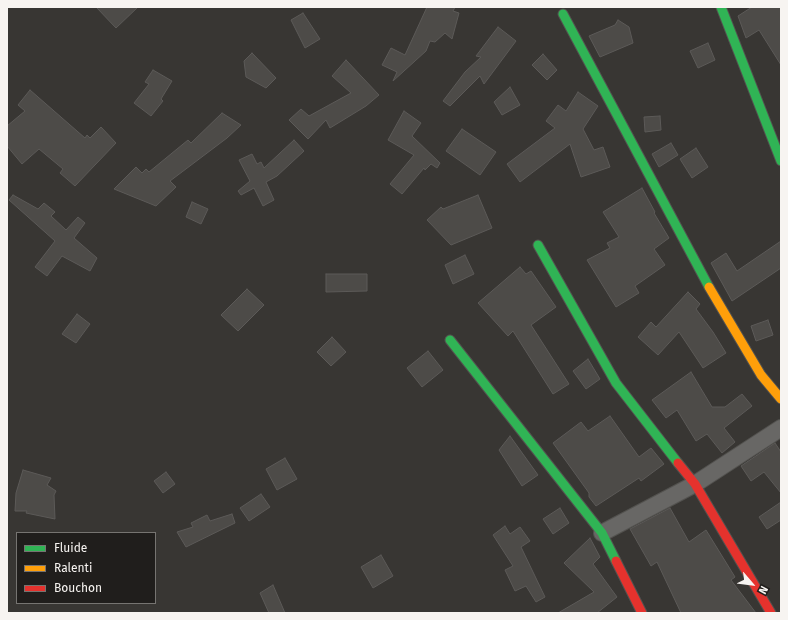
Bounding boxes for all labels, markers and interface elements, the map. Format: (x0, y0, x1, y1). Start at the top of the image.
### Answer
legend (16, 532, 156, 604)
text: Fluide (54, 541, 87, 555)
text: Ralenti (54, 561, 92, 575)
north arrow (732, 564, 772, 604)
text: Bouchon (54, 581, 102, 595)
text: N (756, 584, 770, 596)

